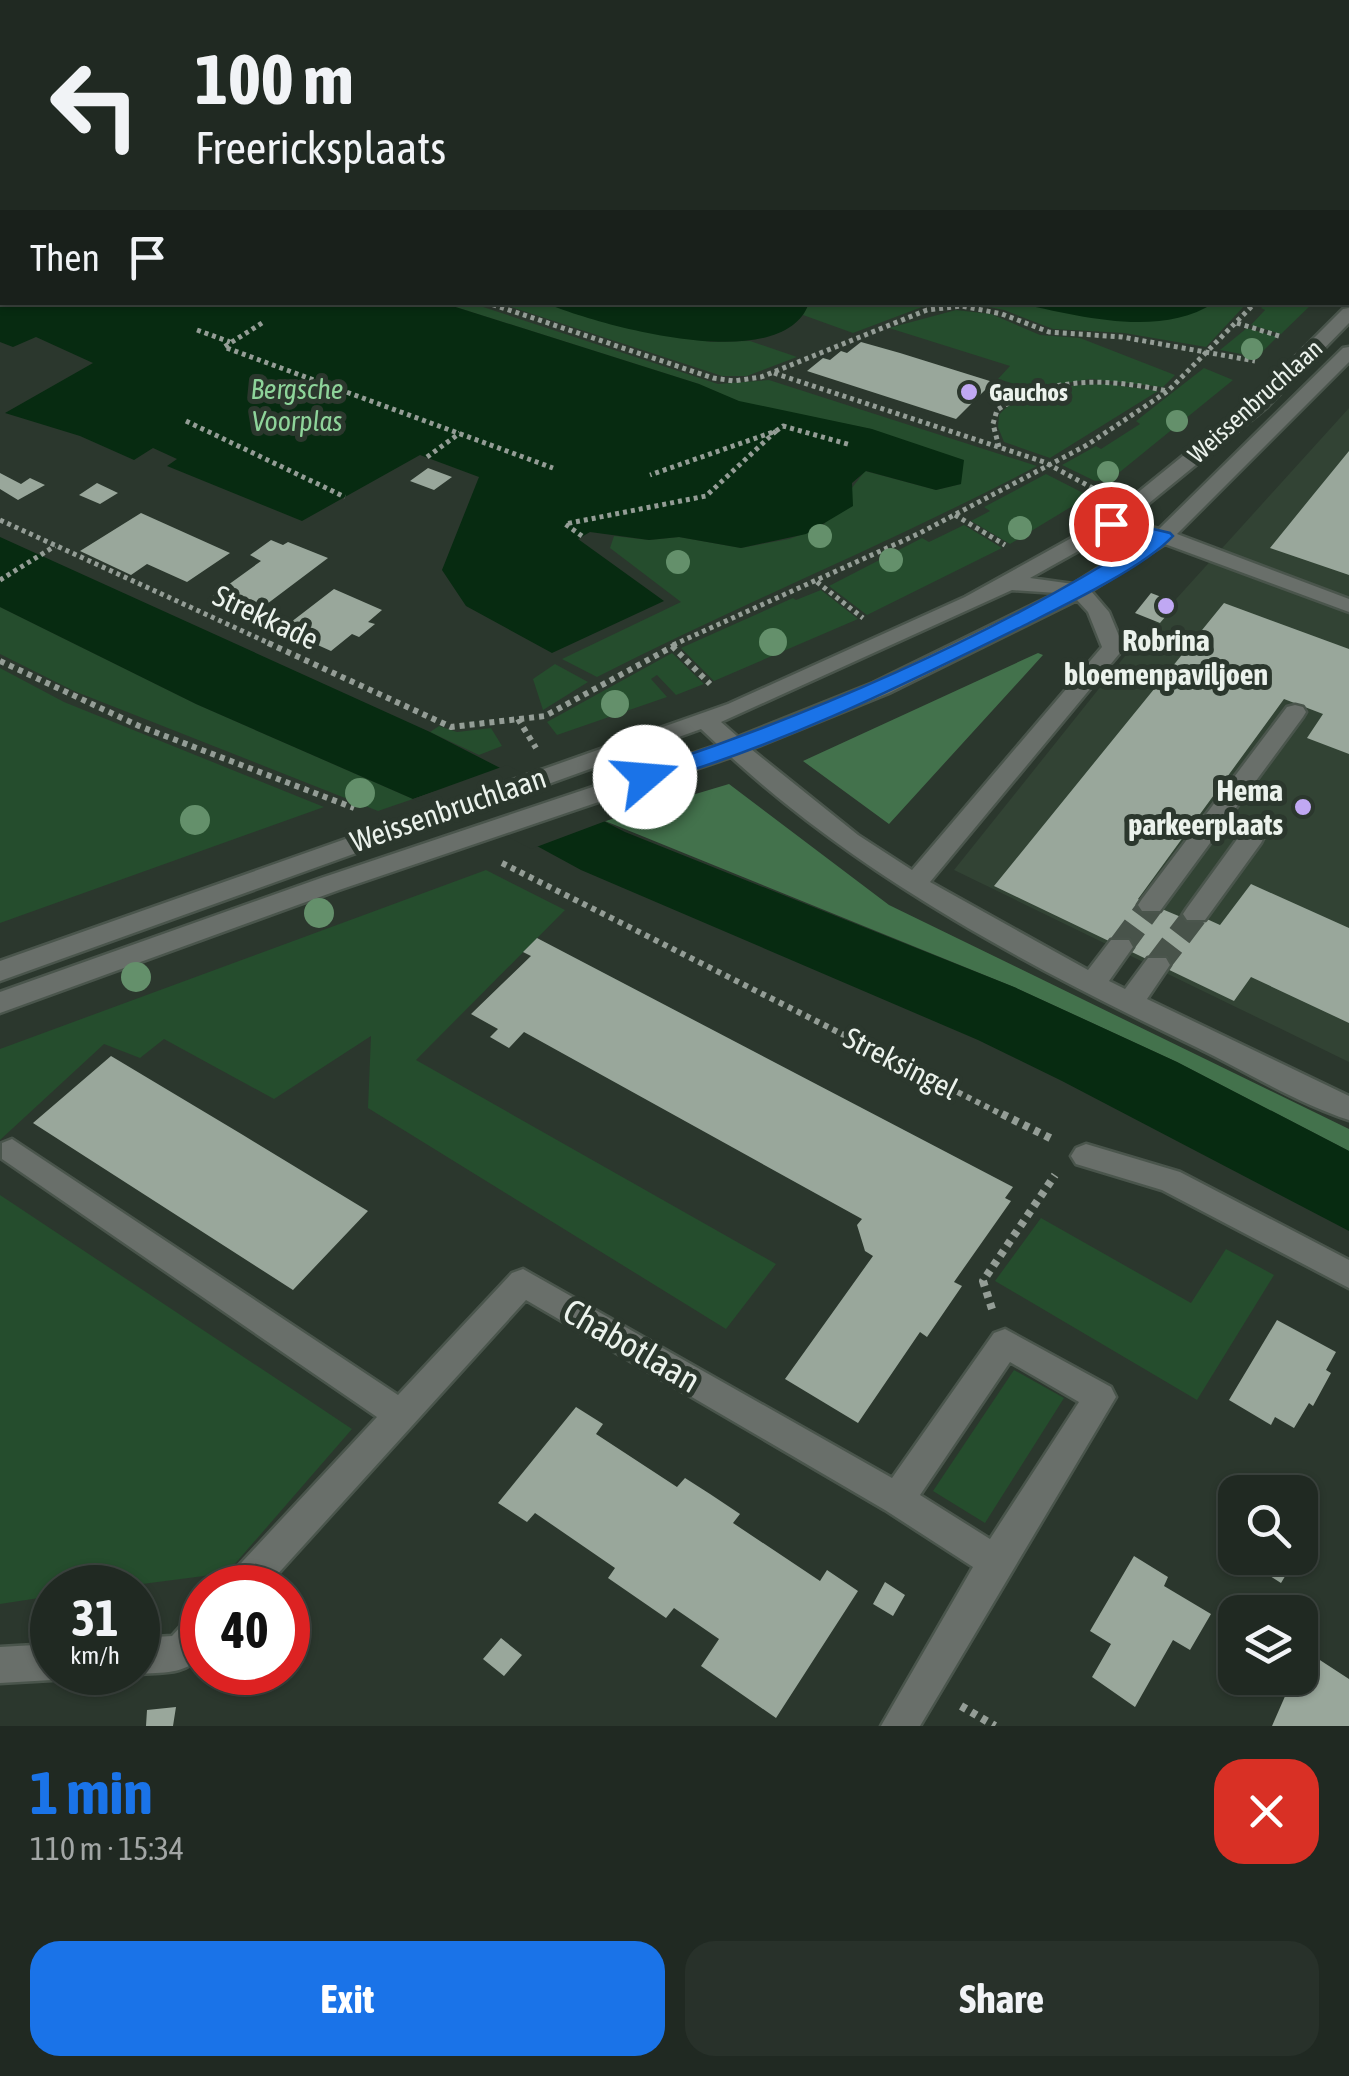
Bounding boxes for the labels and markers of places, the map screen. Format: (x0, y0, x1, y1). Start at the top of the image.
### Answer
place label: Gauchos (989, 378, 1068, 406)
marker: Gauchos (958, 381, 980, 403)
pin (1069, 482, 1154, 567)
marker: Robrina bloemenpaviljoen (1155, 595, 1177, 617)
place label: Robrina bloemenpaviljoen (1064, 623, 1268, 691)
place label: Hema parkeerplaats (1128, 773, 1283, 841)
marker: Hema parkeerplaats (1292, 796, 1314, 818)

